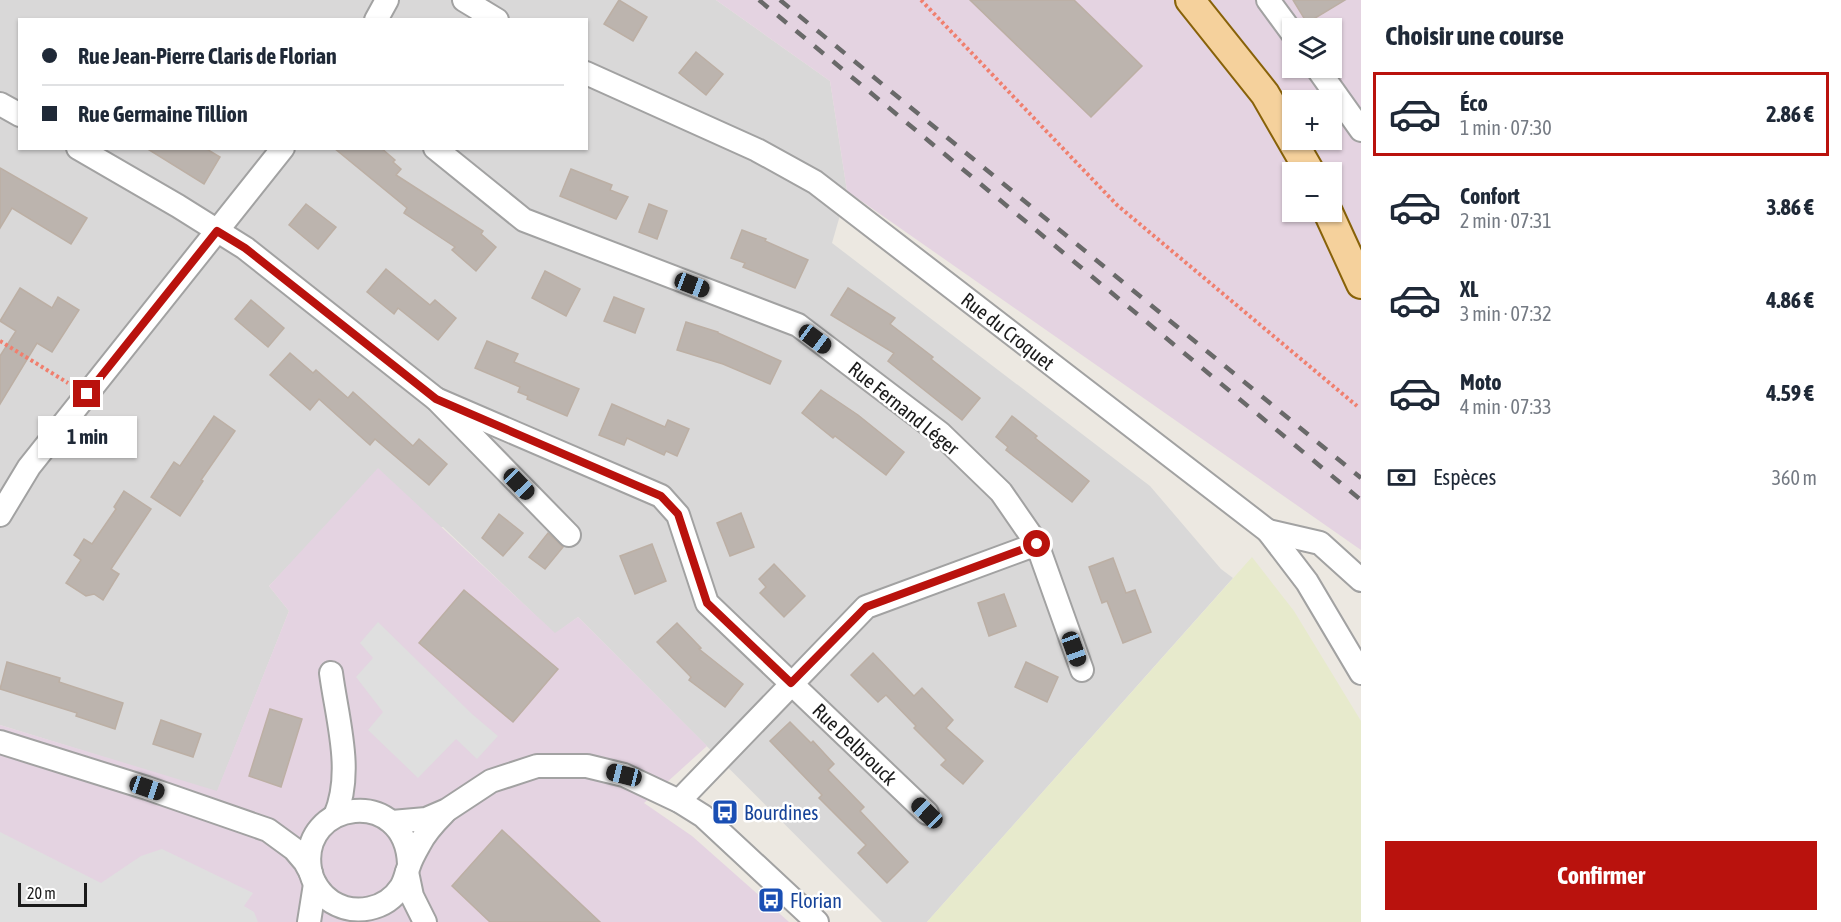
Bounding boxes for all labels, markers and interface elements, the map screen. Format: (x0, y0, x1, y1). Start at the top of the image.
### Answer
map controls (1282, 18, 1342, 222)
button: layers (1282, 18, 1342, 78)
text: Choisir une course (1385, 20, 1564, 51)
text: Rue Jean-Pierre Claris de Florian (78, 43, 337, 69)
icon: car (1388, 87, 1442, 141)
button: + (1282, 90, 1342, 150)
text: Éco (1460, 90, 1488, 116)
text: Rue Germaine Tillion (78, 101, 248, 127)
text: 2.86 € (1766, 101, 1814, 127)
text: 1 min · 07:30 (1460, 116, 1552, 139)
button: − (1282, 162, 1342, 222)
icon: car (1388, 180, 1442, 234)
text: Confort (1460, 183, 1520, 209)
text: 3.86 € (1766, 194, 1814, 220)
text: 2 min · 07:31 (1460, 209, 1552, 232)
car (672, 270, 712, 300)
icon: car (1388, 273, 1442, 327)
text: XL (1460, 276, 1478, 302)
text: 4.86 € (1766, 287, 1814, 313)
street label: Rue du Croquet (957, 288, 1059, 375)
text: 3 min · 07:32 (1460, 302, 1552, 325)
car (795, 321, 835, 357)
street label: Rue Fernand Léger (844, 357, 965, 460)
icon: car (1388, 366, 1442, 420)
text: Moto (1460, 369, 1502, 395)
route end (73, 380, 100, 407)
text: 4.59 € (1766, 380, 1814, 406)
text: 4 min · 07:33 (1460, 395, 1552, 418)
callout: 1 min (38, 415, 136, 457)
text: 1 min (67, 425, 108, 448)
icon: cash (1385, 461, 1418, 494)
text: Espèces (1433, 464, 1496, 490)
car (500, 465, 538, 503)
text: 360 m (1772, 466, 1817, 489)
route start (1023, 530, 1050, 557)
car (1059, 629, 1089, 669)
street label: Rue Delbrouck (808, 698, 902, 790)
car (604, 762, 644, 788)
car (127, 774, 167, 802)
car (908, 794, 946, 832)
bus stop icon: Bourdines (710, 797, 740, 827)
place label: Bourdines (744, 801, 818, 824)
button: Confirmer (1385, 841, 1817, 910)
scale bar (18, 880, 87, 908)
text: 20 m (27, 884, 56, 902)
bus stop icon: Florian (756, 885, 786, 915)
place label: Florian (790, 889, 842, 912)

